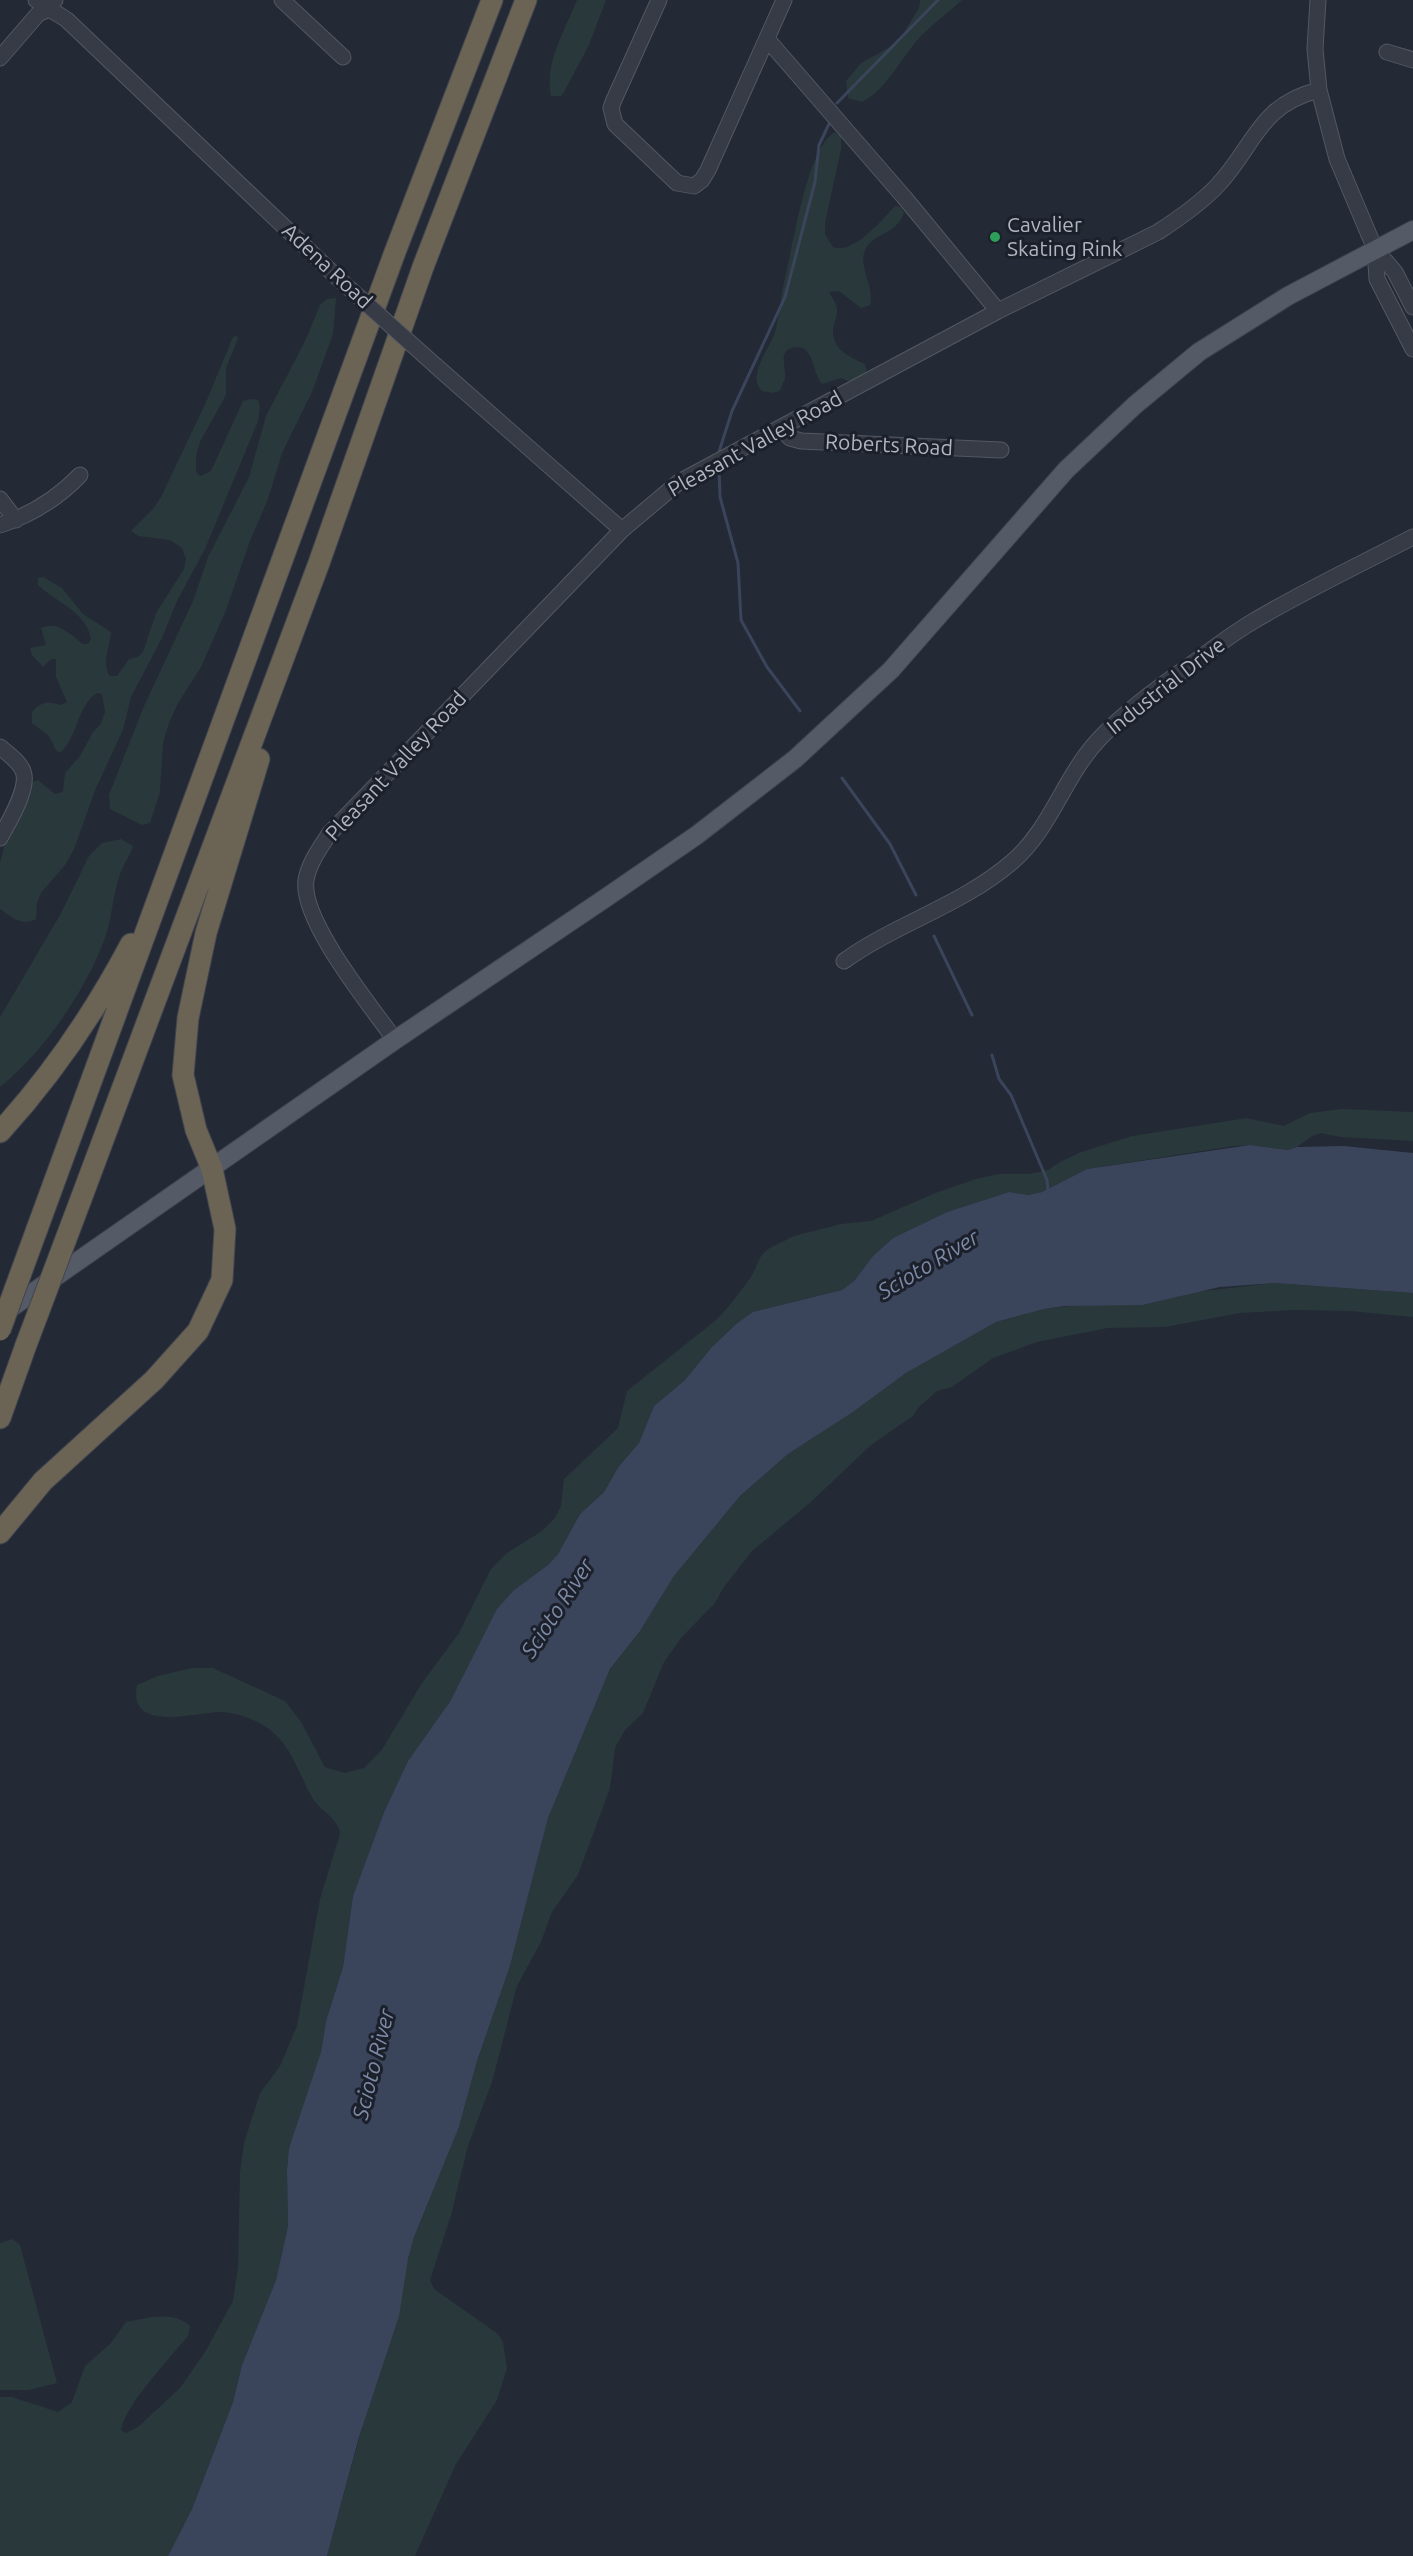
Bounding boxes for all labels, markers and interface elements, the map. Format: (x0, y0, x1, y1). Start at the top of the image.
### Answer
place label: Cavalier Skating Rink (1007, 212, 1123, 260)
street label: Adena Road (278, 218, 377, 313)
marker: Cavalier Skating Rink (988, 230, 1002, 244)
street label: Pleasant Valley Road (663, 385, 846, 501)
street label: Roberts Road (825, 429, 953, 459)
street label: Industrial Drive (1102, 632, 1229, 739)
street label: Pleasant Valley Road (320, 686, 471, 845)
water label: Scioto River (872, 1223, 983, 1304)
water label: Scioto River (515, 1553, 598, 1663)
water label: Scioto River (346, 2005, 398, 2123)

